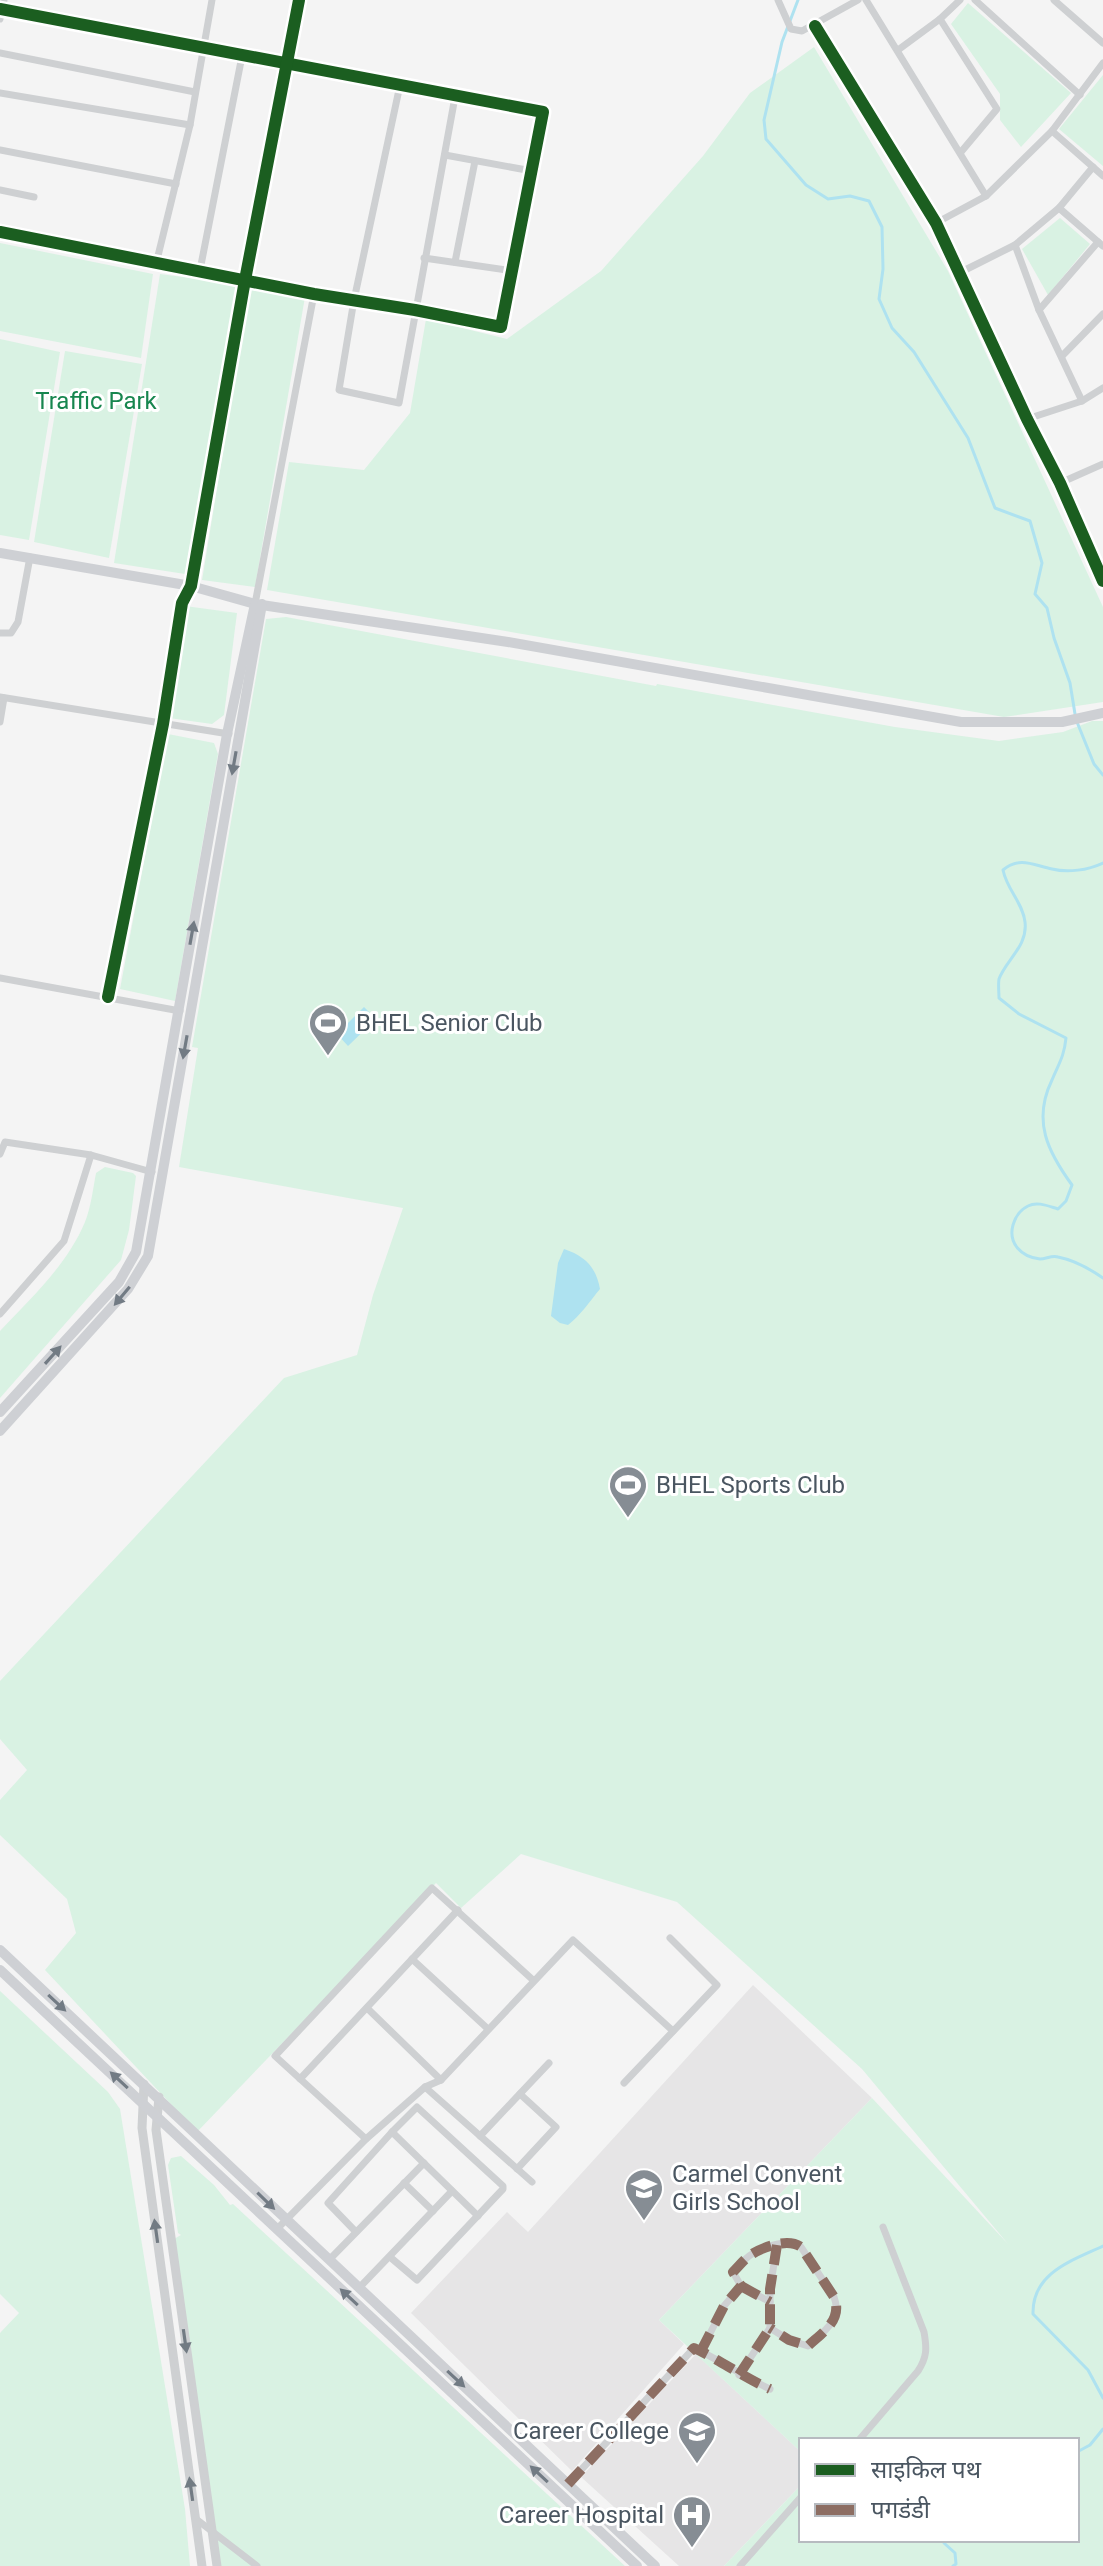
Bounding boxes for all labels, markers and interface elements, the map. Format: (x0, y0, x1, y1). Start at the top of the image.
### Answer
park label: Traffic Park (35, 387, 158, 415)
one-way arrow (228, 751, 240, 776)
one-way arrow (187, 921, 199, 946)
sports icon: BHEL Senior Club (307, 1002, 349, 1057)
place label: BHEL Senior Club (356, 1009, 543, 1037)
one-way arrow (178, 1035, 190, 1060)
one-way arrow (114, 1285, 131, 1305)
one-way arrow (44, 1345, 62, 1364)
sports icon: BHEL Sports Club (607, 1464, 649, 1519)
place label: BHEL Sports Club (656, 1471, 845, 1499)
one-way arrow (48, 1993, 67, 2011)
one-way arrow (110, 2071, 129, 2089)
place label: Carmel Convent Girls School (672, 2160, 842, 2216)
school or university icon: Carmel Convent Girls School (623, 2167, 665, 2222)
one-way arrow (257, 2191, 276, 2209)
one-way arrow (149, 2218, 162, 2243)
one-way arrow (339, 2289, 359, 2306)
one-way arrow (179, 2329, 192, 2354)
one-way arrow (446, 2369, 465, 2387)
school or university icon: Career College (676, 2410, 718, 2465)
place label: Career College (513, 2417, 669, 2445)
legend (799, 2438, 1079, 2542)
text: साइकिल पथ (871, 2456, 982, 2484)
one-way arrow (530, 2466, 549, 2484)
one-way arrow (185, 2476, 198, 2501)
hospital icon: Career Hospital (671, 2494, 713, 2549)
text: पगडंडी (871, 2496, 931, 2524)
place label: Career Hospital (499, 2501, 664, 2529)

